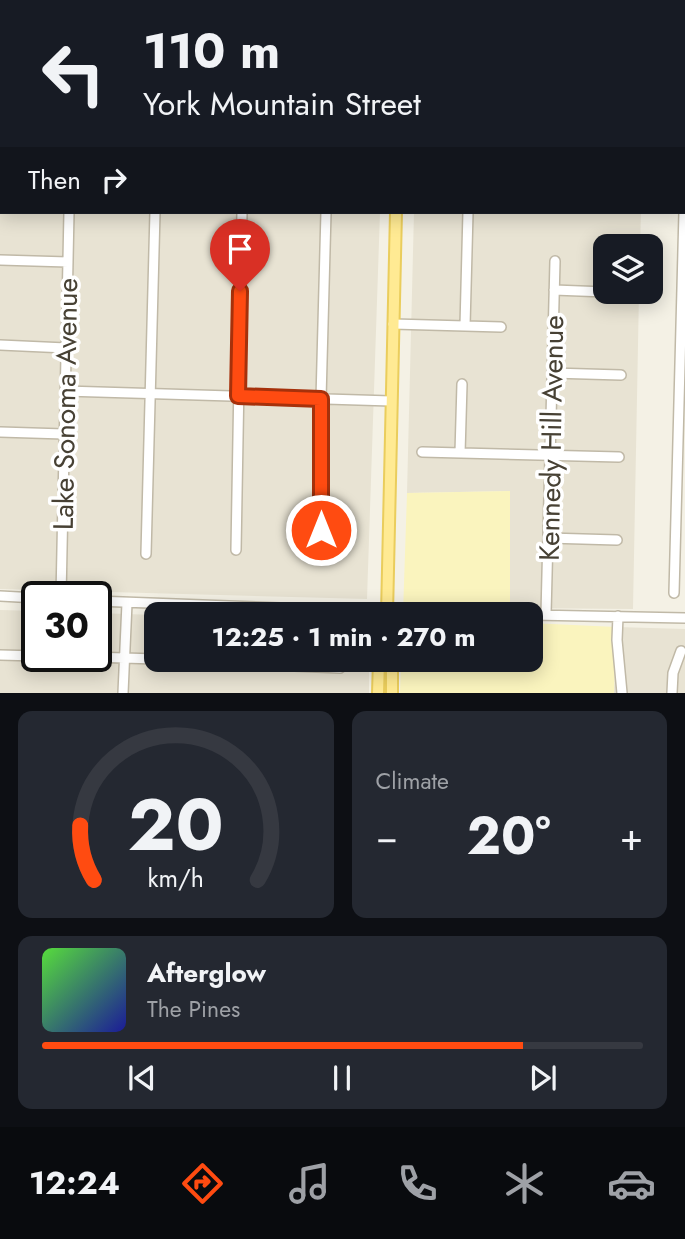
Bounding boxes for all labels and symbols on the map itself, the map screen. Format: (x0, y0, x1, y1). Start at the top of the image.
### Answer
pin (210, 219, 270, 291)
street label: Lake Sonoma Avenue (43, 277, 88, 531)
street label: Kennedy Hill Avenue (529, 315, 574, 561)
position arrow (284, 493, 358, 567)
speed limit sign: 30 (21, 581, 112, 672)

